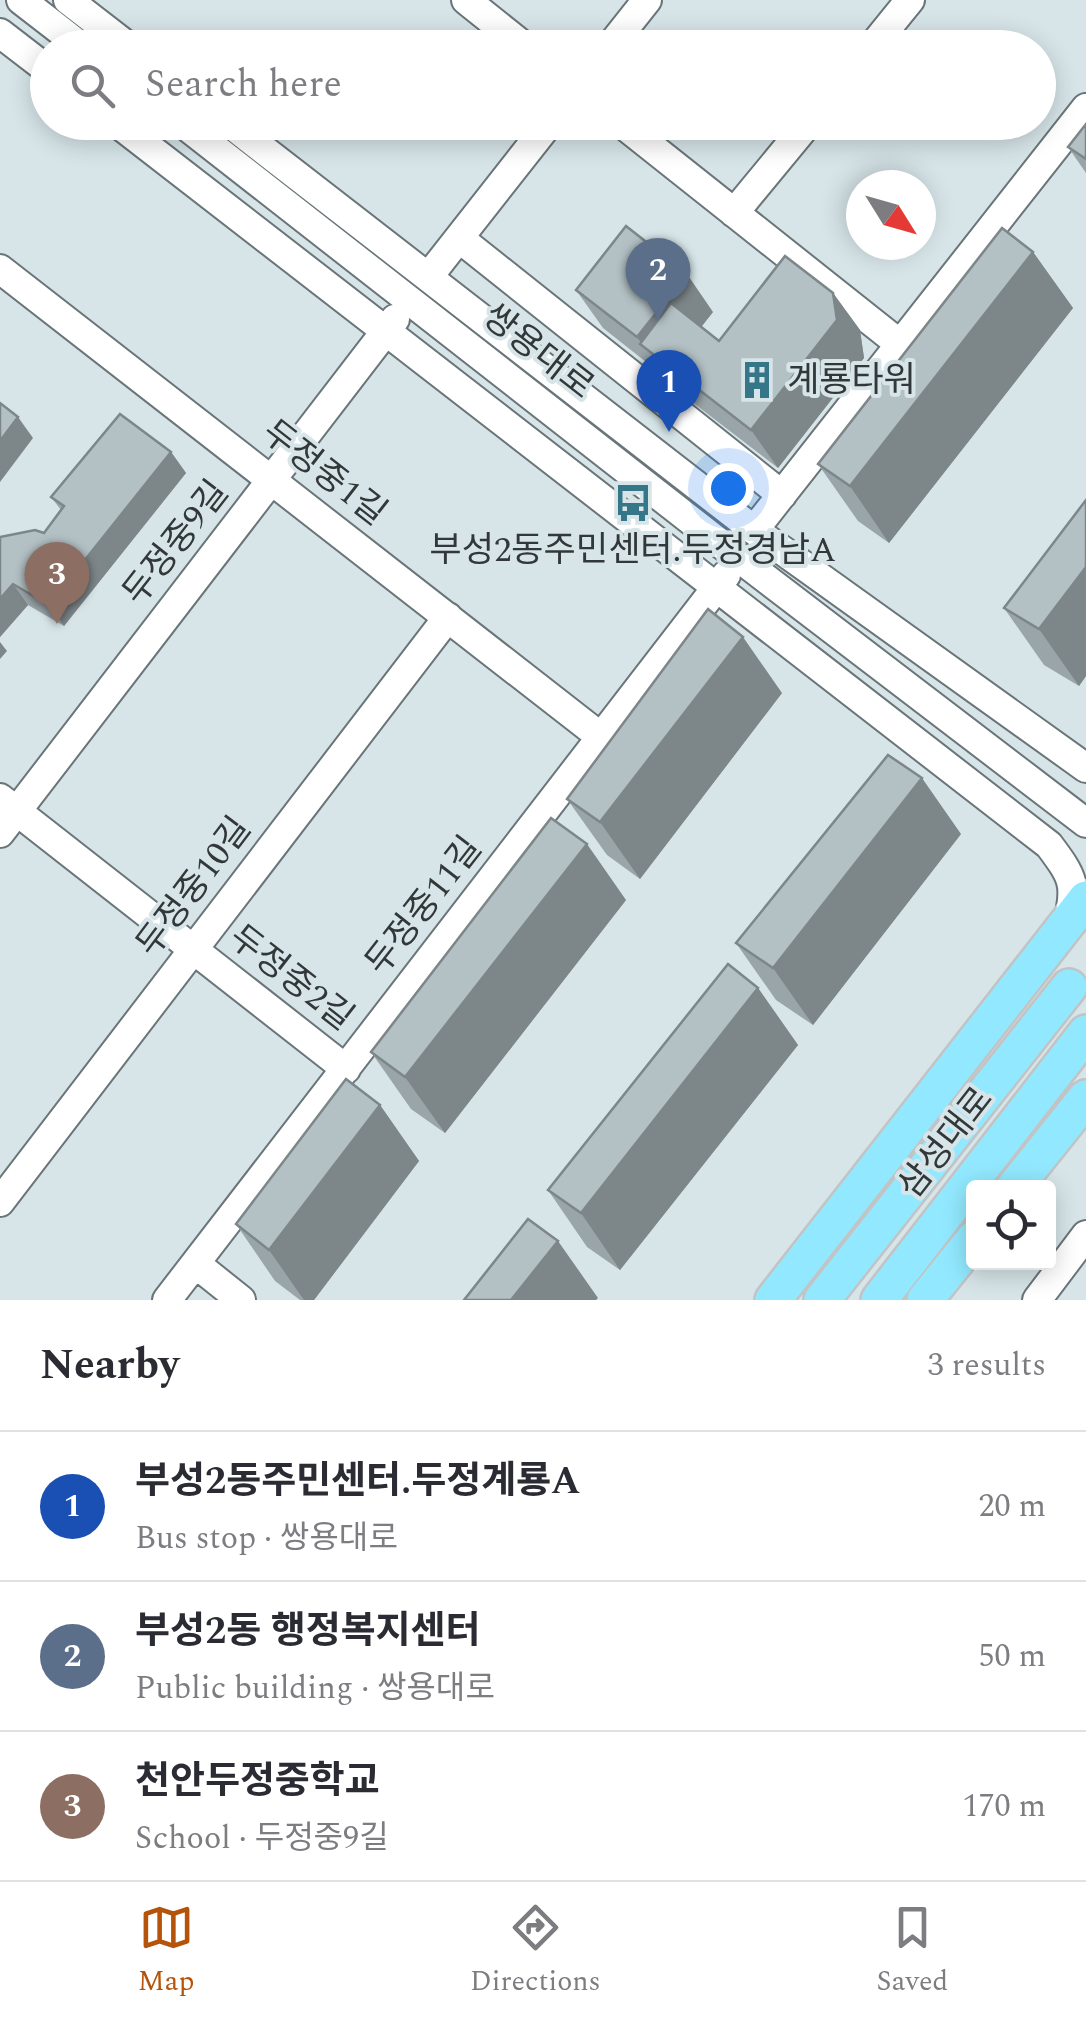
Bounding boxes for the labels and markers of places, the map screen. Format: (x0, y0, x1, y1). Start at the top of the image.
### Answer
pin: 2 (626, 238, 690, 320)
pin: 1 (636, 350, 702, 432)
place label: 계룡타워 (787, 354, 916, 407)
building icon: 계룡타워 (736, 359, 778, 401)
bus stop icon: 부성2동주민센터.두정경남A (612, 482, 654, 524)
place label: 부성2동주민센터.두정경남A (430, 524, 836, 577)
pin: 3 (24, 542, 90, 624)

